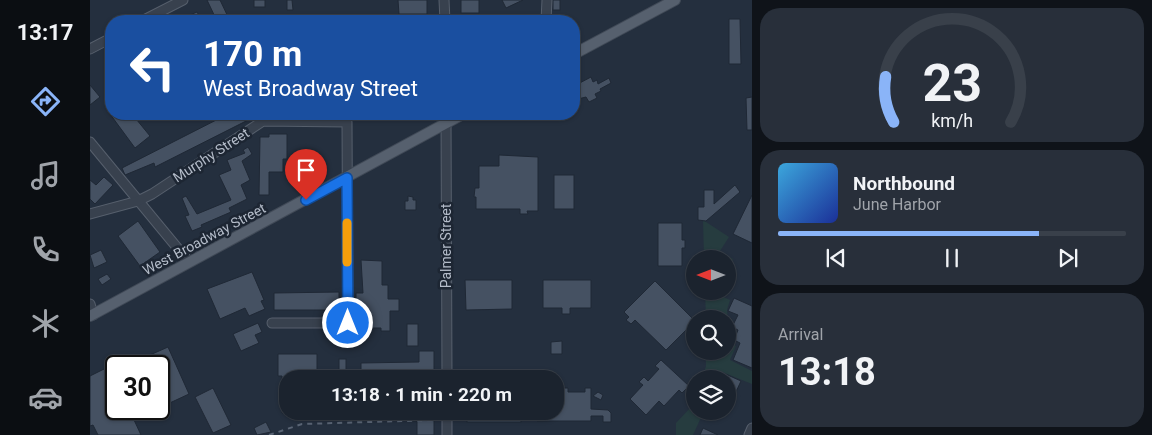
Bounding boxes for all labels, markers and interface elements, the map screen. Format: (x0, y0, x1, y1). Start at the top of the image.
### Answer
text: 13:17 (17, 20, 73, 45)
text: 170 m (203, 34, 302, 75)
icon: left (120, 35, 185, 100)
text: 23 (922, 53, 982, 114)
text: West Broadway Street (203, 76, 418, 101)
icon: directions (28, 84, 63, 119)
text: km/h (931, 110, 973, 131)
street label: Murphy Street (170, 124, 252, 185)
pin (285, 149, 327, 200)
icon: arrive (292, 156, 320, 184)
icon: music (28, 158, 63, 193)
text: Northbound (853, 172, 955, 195)
text: June Harbor (853, 195, 941, 214)
street label: West Broadway Street (140, 200, 269, 278)
street label: Palmer Street (438, 203, 454, 288)
icon: phone (28, 232, 63, 267)
icon: previous (822, 244, 850, 272)
icon: pause (938, 244, 966, 272)
icon: next (1054, 244, 1082, 272)
north arrow (686, 250, 736, 300)
map controls (686, 250, 736, 420)
position arrow (321, 296, 373, 348)
icon: climate (28, 306, 63, 341)
button: search (686, 310, 736, 360)
text: Arrival (778, 325, 823, 344)
text: 13:18 (778, 350, 876, 394)
speed limit sign: 30 (105, 355, 170, 420)
button: layers (686, 370, 736, 420)
icon: car (28, 380, 63, 415)
text: 13:18 · 1 min · 220 m (331, 383, 512, 406)

